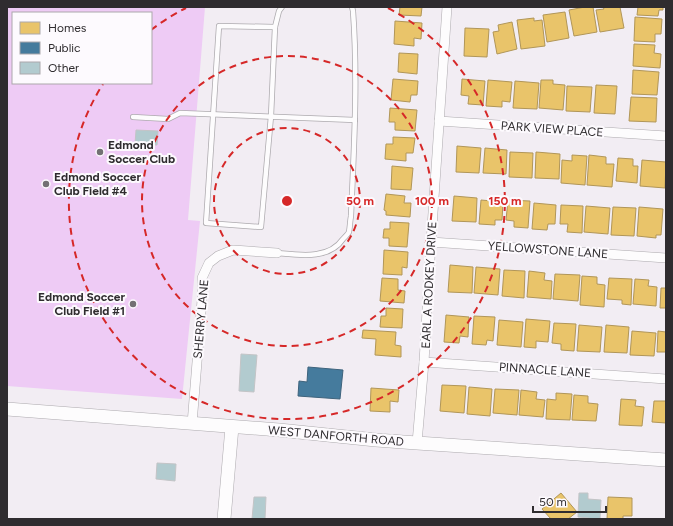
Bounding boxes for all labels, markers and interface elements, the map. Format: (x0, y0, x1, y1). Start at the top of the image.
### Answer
legend (12, 12, 152, 84)
text: Homes (48, 21, 87, 35)
text: Public (48, 41, 81, 55)
text: Other (48, 61, 79, 75)
street label: PARK VIEW PLACE (500, 118, 604, 140)
place label: Edmond Soccer Club (108, 138, 175, 166)
marker: Edmond Soccer Club (95, 147, 105, 157)
place label: Edmond Soccer Club Field #4 (54, 170, 141, 198)
marker: Edmond Soccer Club Field #4 (41, 179, 51, 189)
centre of rings (280, 194, 294, 208)
text: 50 m (346, 194, 374, 208)
text: 100 m (415, 194, 449, 208)
text: 150 m (488, 194, 522, 208)
street label: EARL A RODKEY DRIVE (419, 221, 439, 349)
street label: YELLOWSTONE LANE (487, 239, 609, 261)
street label: SHERRY LANE (191, 279, 211, 359)
place label: Edmond Soccer Club Field #1 (38, 290, 125, 318)
marker: Edmond Soccer Club Field #1 (128, 299, 138, 309)
street label: PINNACLE LANE (498, 360, 592, 380)
street label: WEST DANFORTH ROAD (267, 423, 405, 449)
scale bar (533, 488, 606, 514)
text: 50 m (539, 495, 567, 509)

